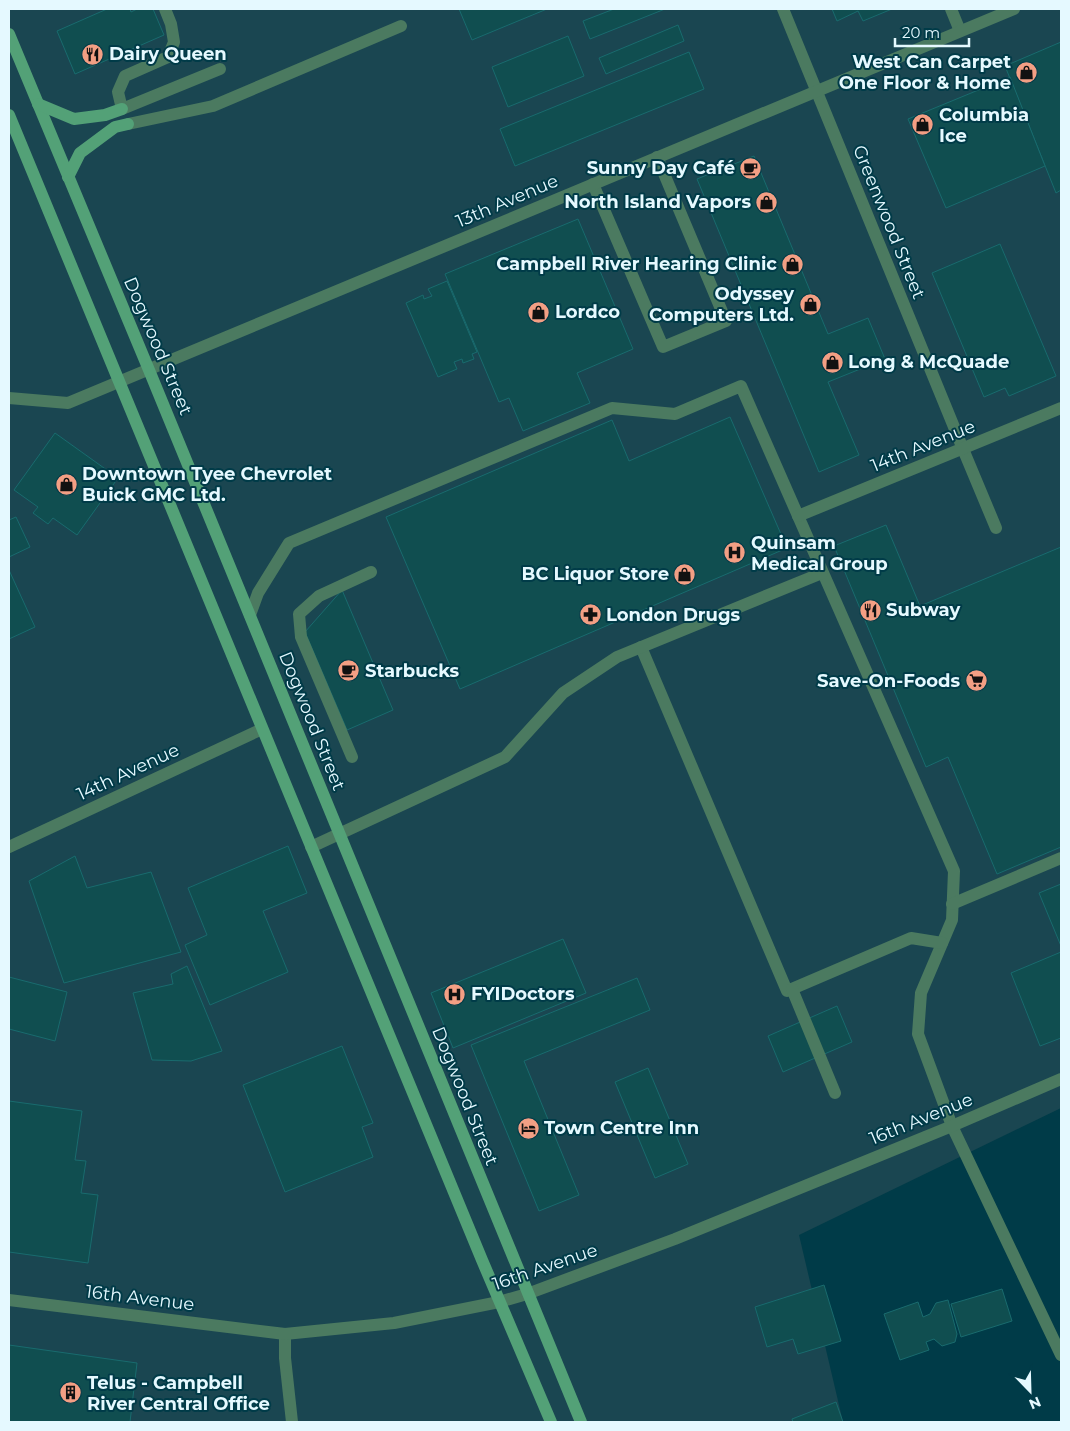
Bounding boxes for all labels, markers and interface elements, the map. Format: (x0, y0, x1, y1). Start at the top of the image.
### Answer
scale bar (895, 15, 969, 47)
text: 20 m (902, 23, 940, 42)
restaurant icon: Dairy Queen (81, 42, 105, 66)
place label: Dairy Queen (109, 43, 227, 65)
place label: West Can Carpet One Floor & Home (839, 51, 1011, 94)
shop icon: West Can Carpet One Floor & Home (1015, 60, 1039, 84)
place label: Columbia Ice (939, 104, 1029, 147)
shop icon: Columbia Ice (911, 113, 935, 137)
street label: Greenwood Street (848, 142, 930, 302)
cafe icon: Sunny Day Café (739, 156, 763, 180)
place label: Sunny Day Café (587, 157, 735, 179)
street label: 13th Avenue (453, 170, 561, 232)
shop icon: North Island Vapors (755, 190, 779, 214)
place label: North Island Vapors (564, 191, 751, 213)
shop icon: Campbell River Hearing Clinic (781, 252, 805, 276)
place label: Campbell River Hearing Clinic (496, 253, 777, 275)
street label: Dogwood Street (119, 274, 197, 418)
place label: Odyssey Computers Ltd. (649, 283, 794, 326)
shop icon: Odyssey Computers Ltd. (798, 292, 822, 316)
shop icon: Lordco (527, 300, 551, 324)
place label: Lordco (555, 301, 620, 323)
shop icon: Long & McQuade (820, 350, 844, 374)
place label: Long & McQuade (848, 351, 1009, 373)
street label: 14th Avenue (868, 415, 978, 477)
place label: Downtown Tyee Chevrolet Buick GMC Ltd. (82, 463, 332, 506)
shop icon: Downtown Tyee Chevrolet Buick GMC Ltd. (54, 472, 78, 496)
place label: Quinsam Medical Group (751, 532, 888, 575)
hospital icon: Quinsam Medical Group (723, 541, 747, 565)
shop icon: BC Liquor Store (673, 562, 697, 586)
place label: BC Liquor Store (522, 563, 669, 585)
restaurant icon: Subway (858, 598, 882, 622)
place label: Subway (886, 599, 960, 621)
pharmacy icon: London Drugs (578, 603, 602, 627)
place label: London Drugs (606, 604, 740, 626)
street label: Dogwood Street (274, 648, 350, 794)
cafe icon: Starbucks (337, 659, 361, 683)
place label: Starbucks (365, 660, 460, 682)
supermarket icon: Save-On-Foods (964, 669, 988, 693)
place label: Save-On-Foods (817, 670, 960, 692)
street label: 14th Avenue (73, 739, 183, 805)
hospital icon: FYIDoctors (443, 982, 467, 1006)
place label: FYIDoctors (471, 983, 575, 1005)
street label: Dogwood Street (427, 1023, 503, 1169)
street label: 16th Avenue (866, 1088, 976, 1150)
hotel icon: Town Centre Inn (516, 1116, 540, 1140)
place label: Town Centre Inn (544, 1117, 699, 1139)
street label: 16th Avenue (490, 1239, 601, 1295)
street label: 16th Avenue (84, 1280, 196, 1316)
north arrow (1005, 1366, 1055, 1416)
place label: Telus - Campbell River Central Office (87, 1372, 270, 1415)
building icon: Telus - Campbell River Central Office (59, 1381, 83, 1405)
text: N (1026, 1392, 1044, 1413)

